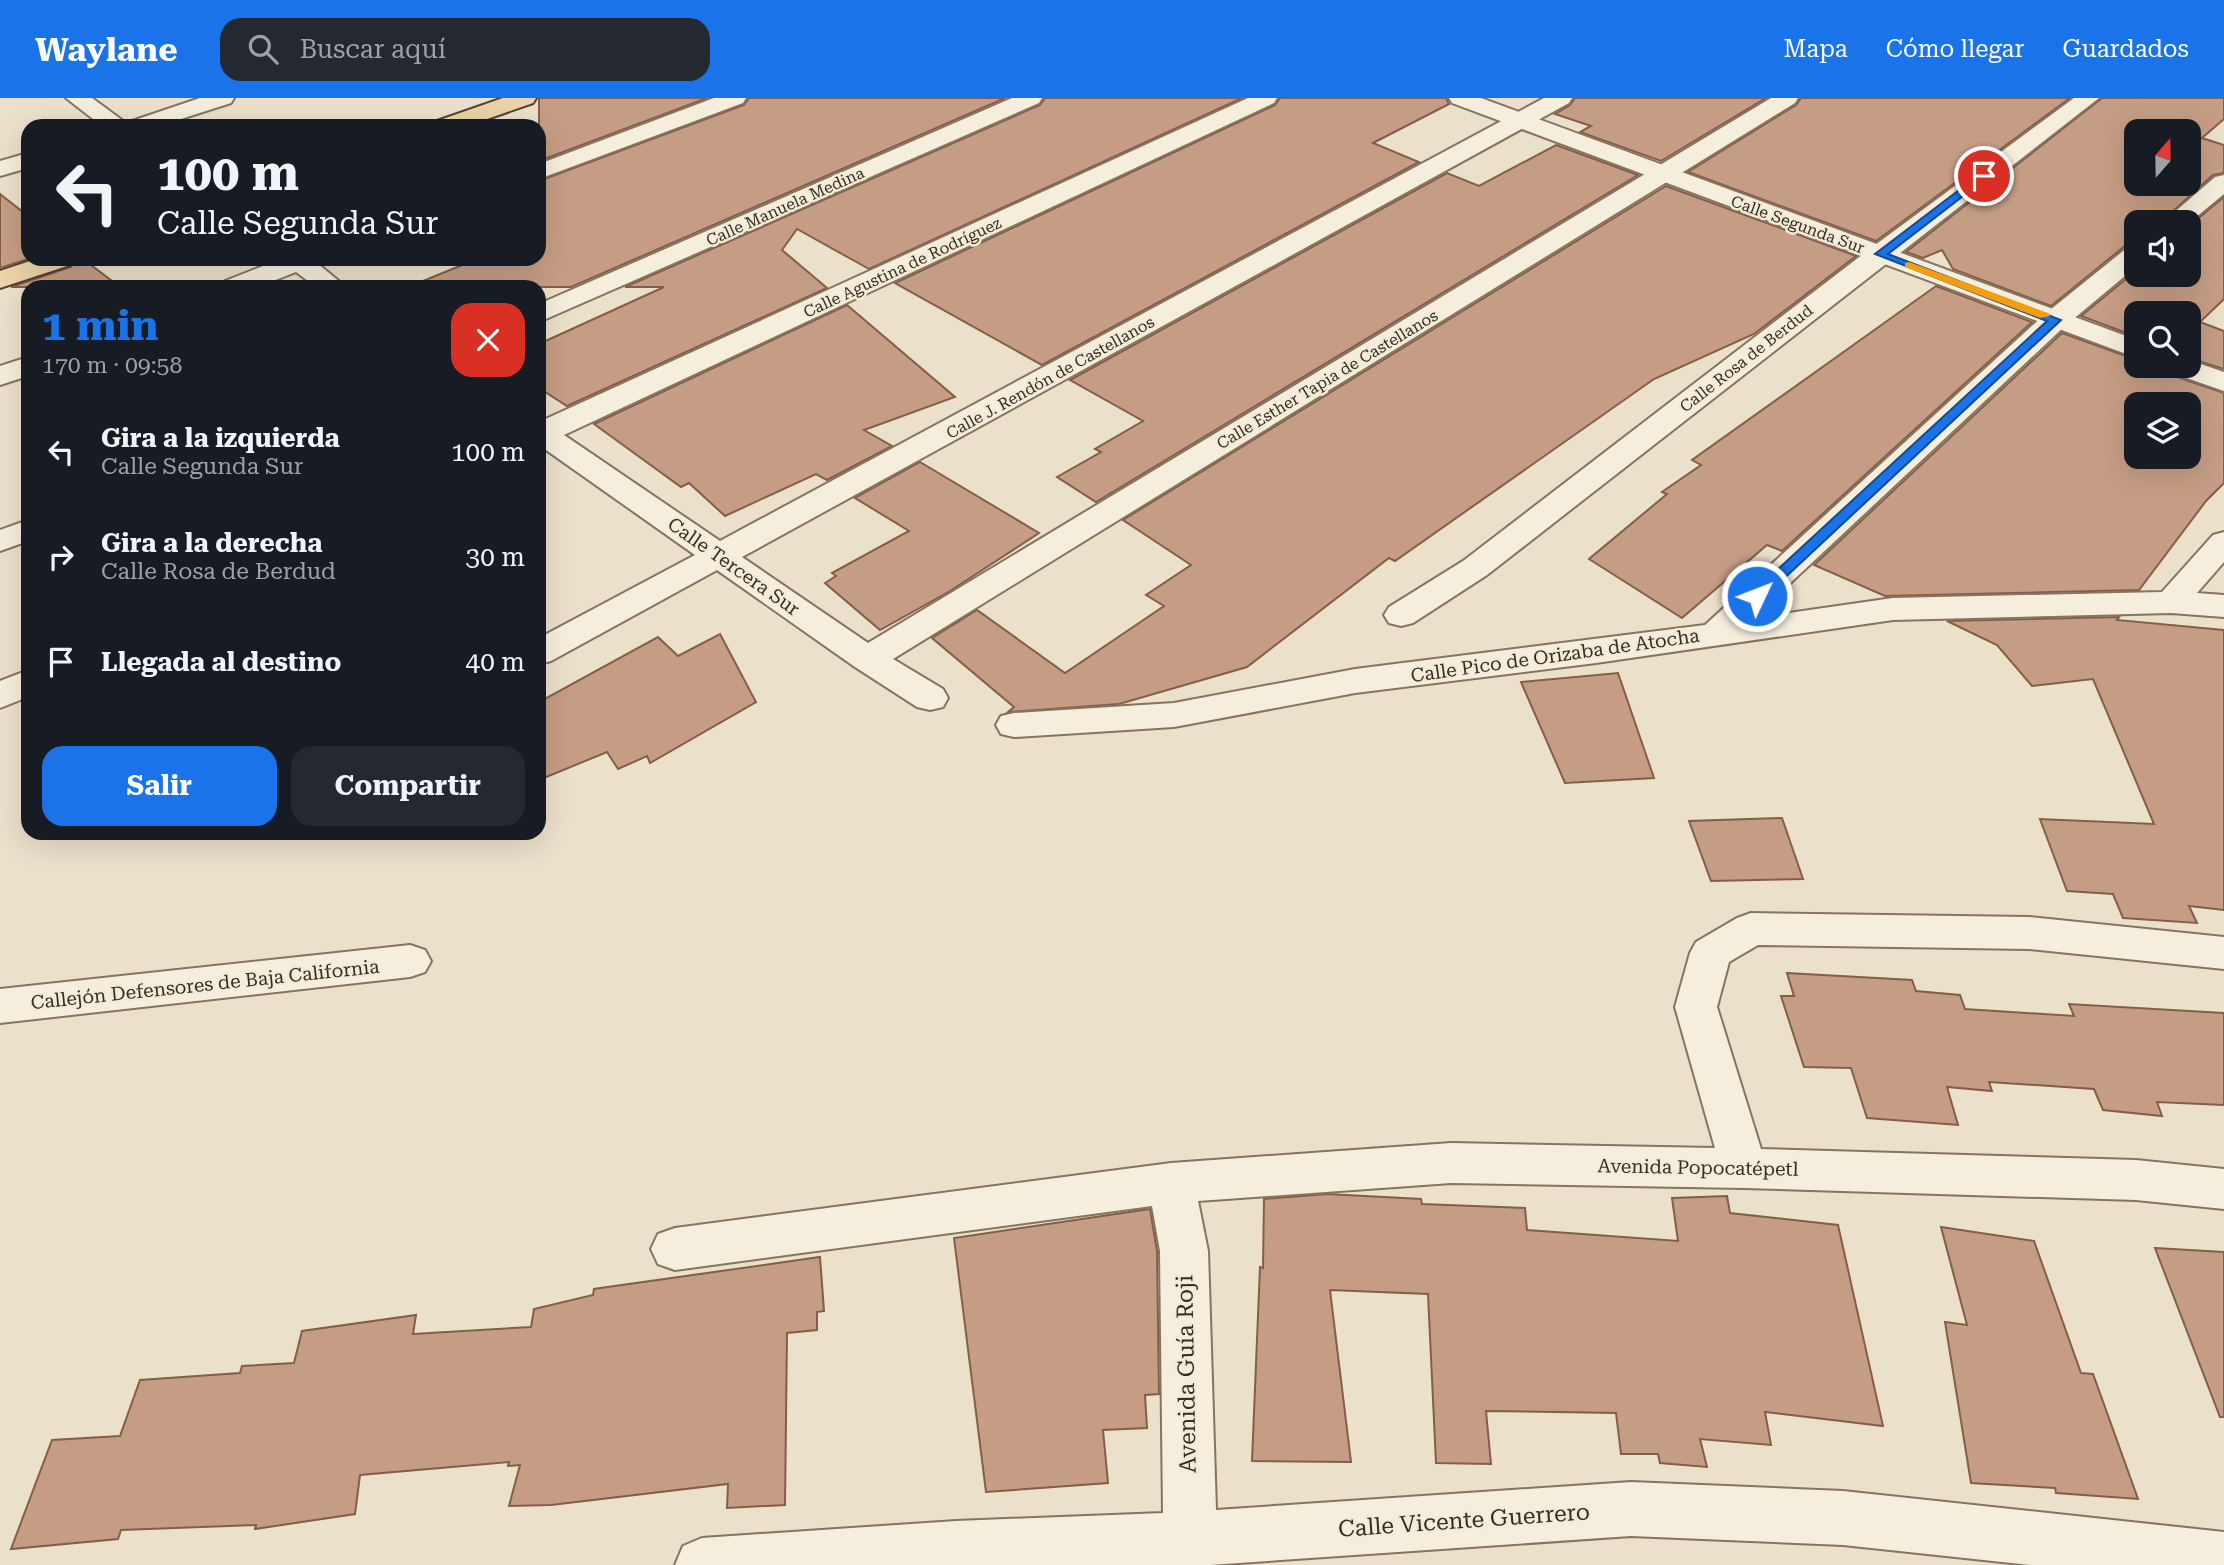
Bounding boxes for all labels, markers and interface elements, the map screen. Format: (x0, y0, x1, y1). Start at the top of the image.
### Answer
search box (220, 18, 710, 81)
text: Waylane (35, 30, 178, 69)
icon: search (244, 30, 282, 68)
text: Buscar aquí (300, 34, 446, 64)
text: Mapa (1784, 35, 1848, 63)
text: Cómo llegar (1886, 35, 2024, 63)
text: Guardados (2062, 35, 2189, 63)
north arrow (2124, 119, 2202, 196)
map controls (2124, 119, 2201, 469)
text: 100 m (157, 145, 299, 202)
pin (1954, 146, 2014, 206)
icon: left (42, 147, 133, 238)
icon: arrive (1965, 157, 2003, 195)
street label: Calle Manuela Medina (703, 163, 868, 250)
street label: Calle Segunda Sur (1728, 191, 1868, 258)
text: Calle Segunda Sur (157, 204, 438, 242)
button: sound (2124, 210, 2201, 287)
street label: Calle Agustina de Rodríguez (800, 213, 1005, 322)
text: 1 min (42, 301, 159, 350)
street label: Calle Rosa de Berdud (1676, 301, 1817, 416)
button: search (2124, 301, 2201, 378)
button: close (451, 303, 525, 377)
street label: Calle Esther Tapia de Castellanos (1213, 305, 1442, 453)
street label: Calle J. Rendón de Castellanos (943, 312, 1158, 443)
text: 170 m · 09:58 (42, 352, 182, 379)
button: layers (2124, 392, 2201, 469)
text: Gira a la izquierda (101, 423, 340, 453)
icon: left (42, 433, 80, 471)
text: 100 m (451, 437, 525, 467)
text: Calle Segunda Sur (101, 453, 303, 480)
street label: Calle Tercera Sur (663, 512, 804, 621)
text: Gira a la derecha (101, 528, 322, 558)
icon: right (42, 538, 80, 576)
text: 30 m (466, 542, 525, 572)
text: Calle Rosa de Berdud (101, 558, 336, 585)
position arrow (1720, 559, 1794, 633)
street label: Calle Pico de Orizaba de Atocha (1409, 624, 1702, 687)
icon: arrive (42, 643, 80, 681)
text: Llegada al destino (101, 647, 341, 677)
text: 40 m (466, 647, 525, 677)
button: Salir (42, 746, 277, 826)
button: Compartir (291, 746, 525, 826)
street label: Callejón Defensores de Baja California (30, 955, 381, 1014)
street label: Avenida Popocatépetl (1597, 1154, 1799, 1181)
street label: Avenida Guía Roji (1171, 1275, 1202, 1473)
street label: Calle Vicente Guerrero (1337, 1498, 1591, 1543)

